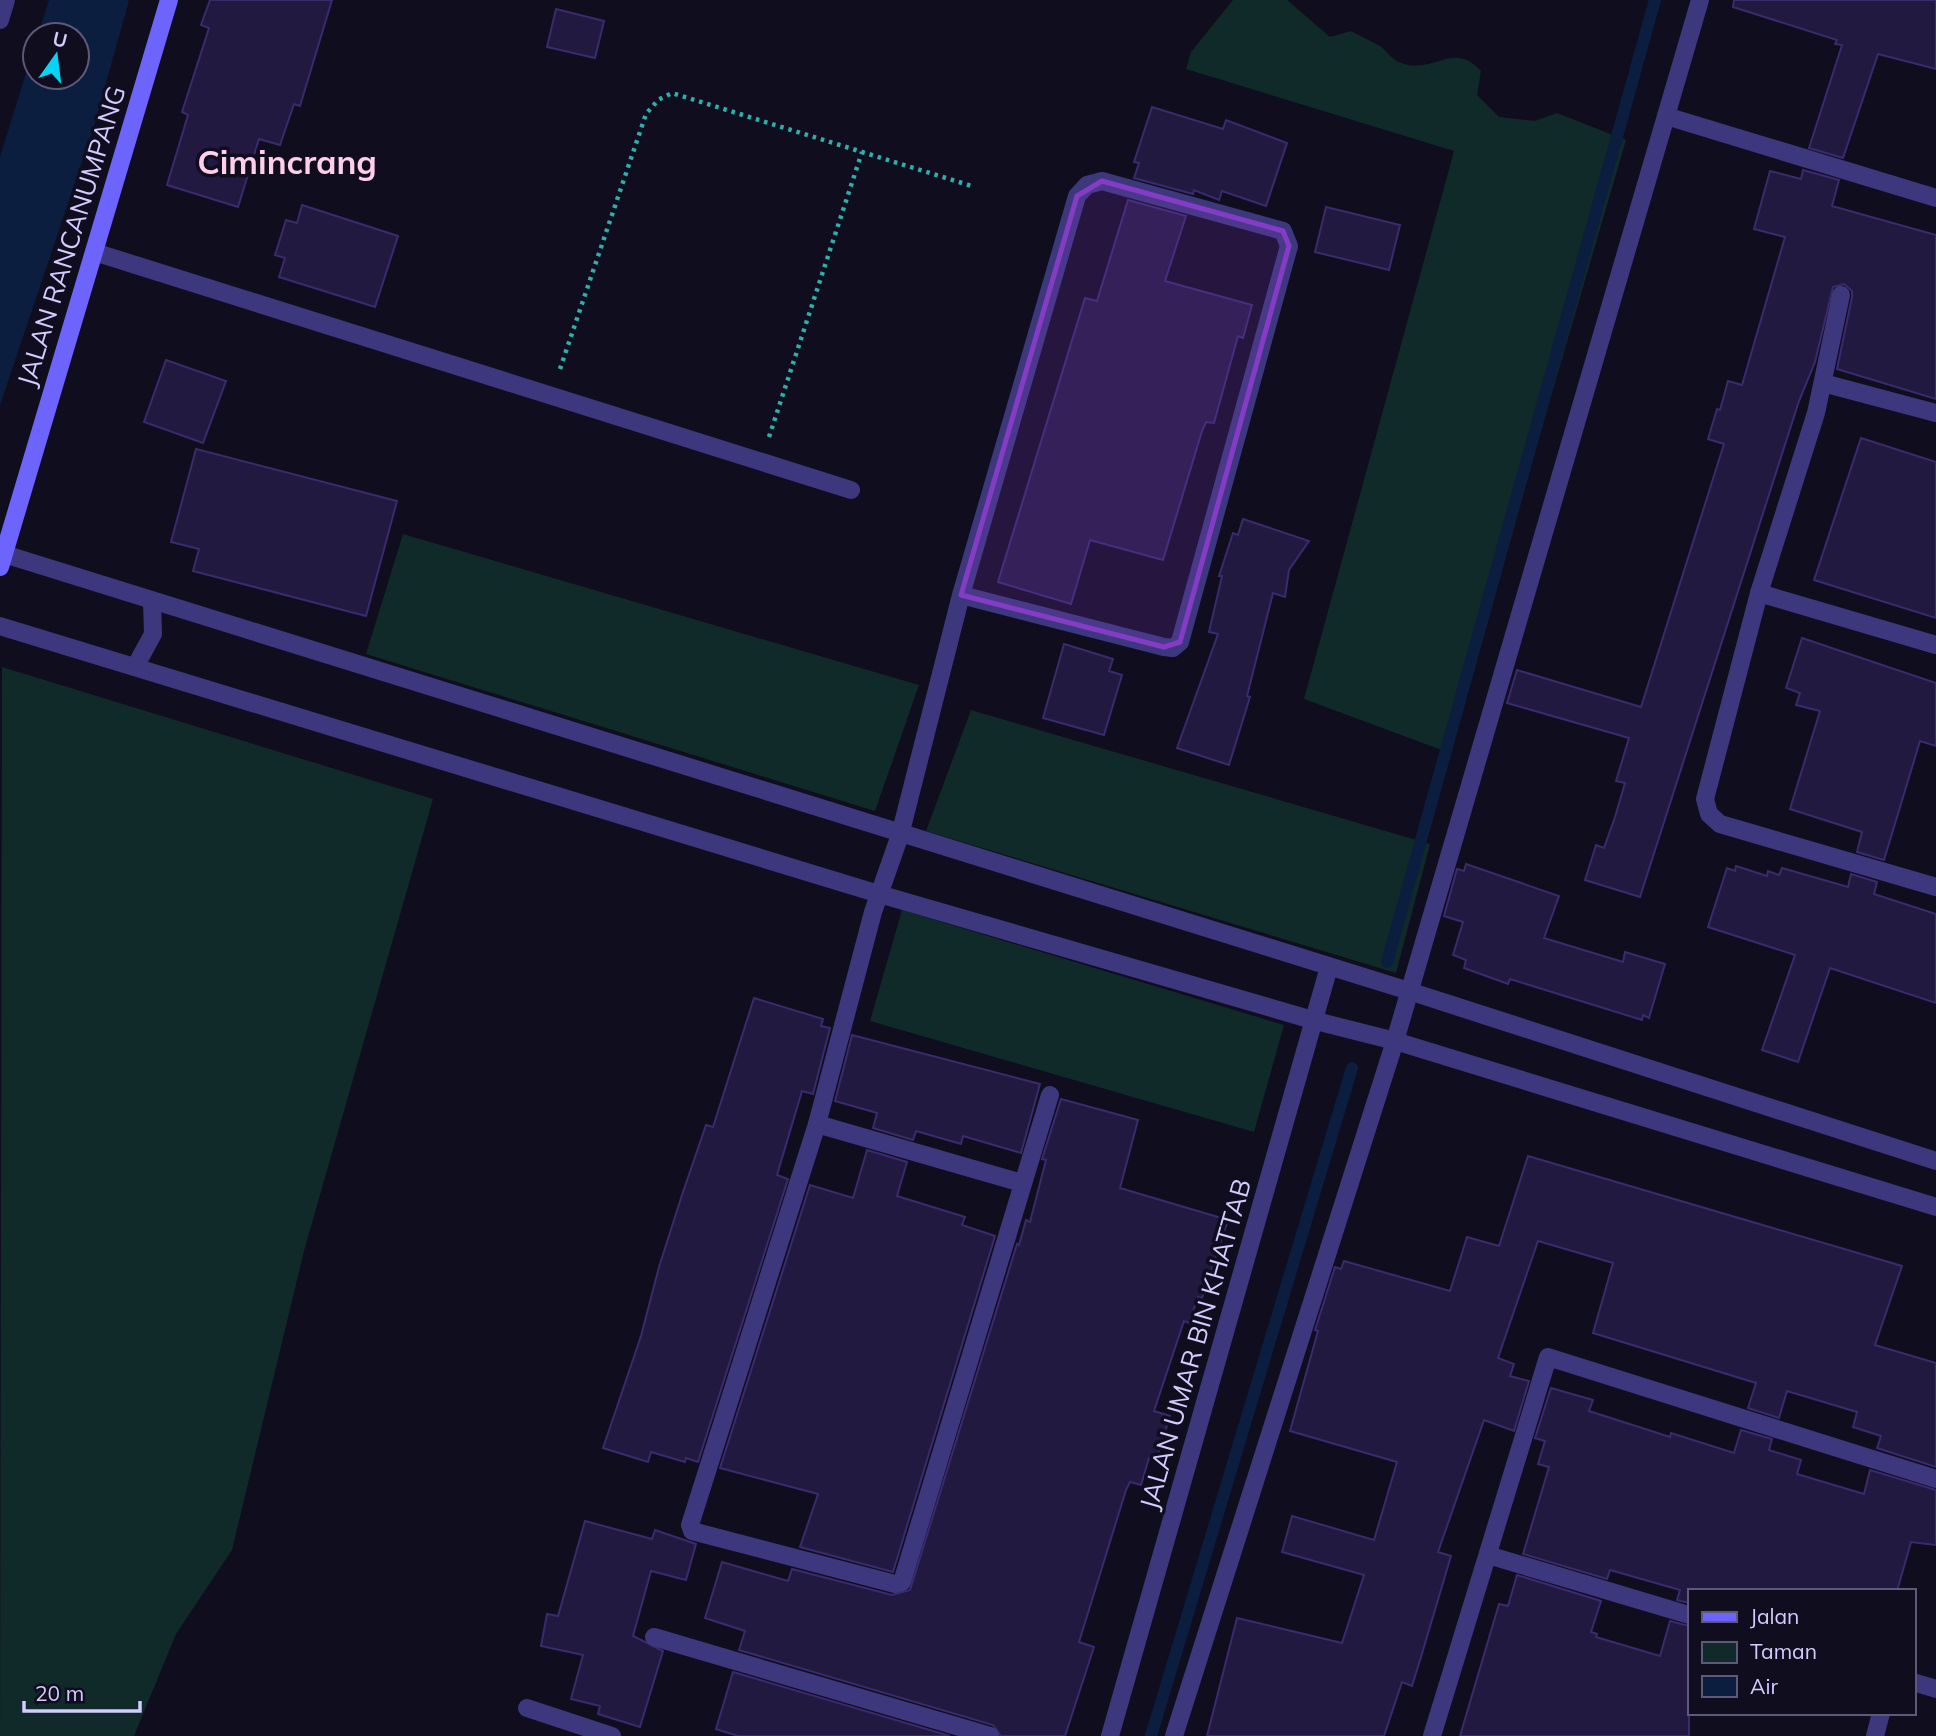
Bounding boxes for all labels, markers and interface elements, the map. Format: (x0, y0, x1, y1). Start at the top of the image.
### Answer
north arrow (21, 21, 91, 91)
text: U (50, 26, 70, 53)
street label: JALAN RANCANUMPANG (10, 82, 132, 390)
district label: Cimincrang (197, 141, 377, 182)
street label: JALAN UMAR BIN KHATTAB (1132, 1175, 1258, 1513)
legend (1688, 1589, 1915, 1715)
text: Jalan (1750, 1603, 1799, 1629)
text: Taman (1750, 1638, 1817, 1664)
scale bar (24, 1670, 140, 1714)
text: Air (1750, 1673, 1778, 1699)
text: 20 m (35, 1680, 84, 1706)

